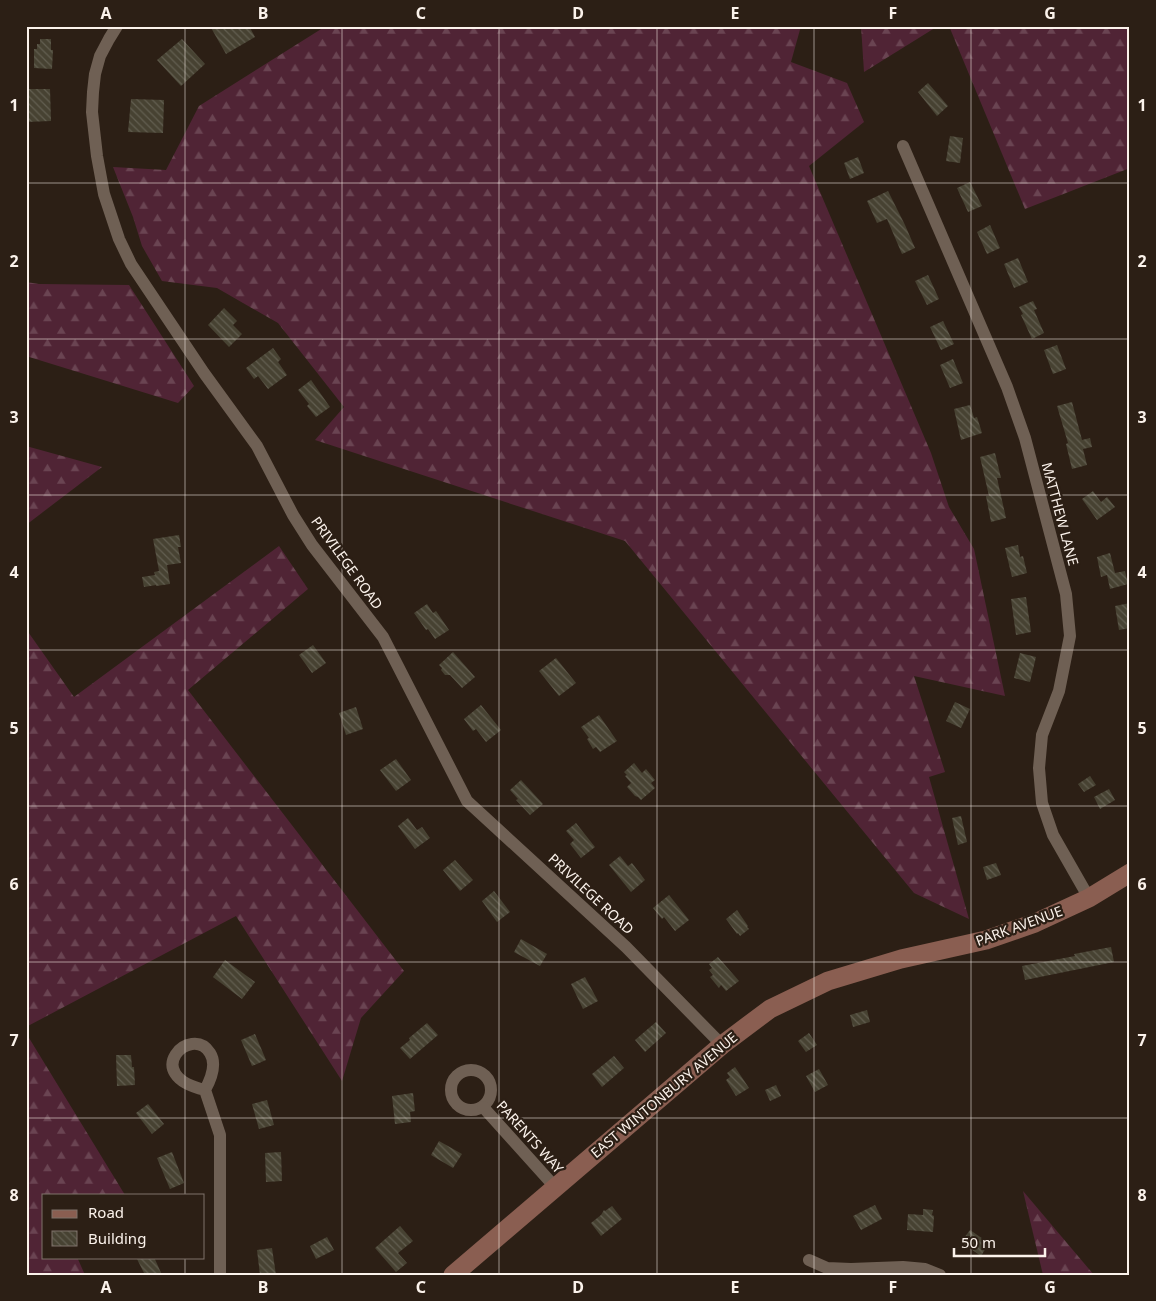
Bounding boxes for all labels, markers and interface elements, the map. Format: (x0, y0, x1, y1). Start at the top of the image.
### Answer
text: A (100, 2, 112, 24)
text: B (258, 2, 268, 24)
text: C (416, 2, 426, 24)
text: D (572, 2, 584, 24)
text: E (731, 2, 740, 24)
text: F (889, 2, 897, 24)
text: G (1044, 2, 1056, 24)
text: 1 (9, 94, 19, 116)
text: 1 (1137, 94, 1147, 116)
text: 2 (9, 250, 19, 272)
text: 2 (1137, 250, 1147, 272)
text: 3 (9, 406, 19, 428)
text: 3 (1137, 406, 1147, 428)
street label: MATTHEW LANE (1038, 460, 1083, 568)
street label: PRIVILEGE ROAD (307, 512, 388, 613)
text: 4 (9, 561, 19, 583)
text: 4 (1137, 561, 1147, 583)
text: 5 (9, 717, 19, 739)
text: 5 (1137, 717, 1147, 739)
street label: PRIVILEGE ROAD (545, 849, 638, 938)
text: 6 (9, 873, 19, 895)
text: 6 (1137, 873, 1147, 895)
street label: PARK AVENUE (973, 901, 1065, 950)
street label: EAST WINTONBURY AVENUE (586, 1028, 741, 1162)
text: 7 (9, 1029, 19, 1051)
text: 7 (1137, 1029, 1147, 1051)
street label: PARENTS WAY (493, 1096, 568, 1177)
text: 8 (9, 1184, 19, 1206)
text: 8 (1137, 1184, 1147, 1206)
legend (42, 1194, 205, 1258)
text: Road (88, 1202, 124, 1222)
scale bar (954, 1226, 1045, 1258)
text: Building (88, 1228, 146, 1248)
text: 50 m (961, 1232, 996, 1252)
text: A (100, 1276, 112, 1298)
text: B (258, 1276, 268, 1298)
text: C (416, 1276, 426, 1298)
text: D (572, 1276, 584, 1298)
text: E (731, 1276, 740, 1298)
text: F (889, 1276, 897, 1298)
text: G (1044, 1276, 1056, 1298)

